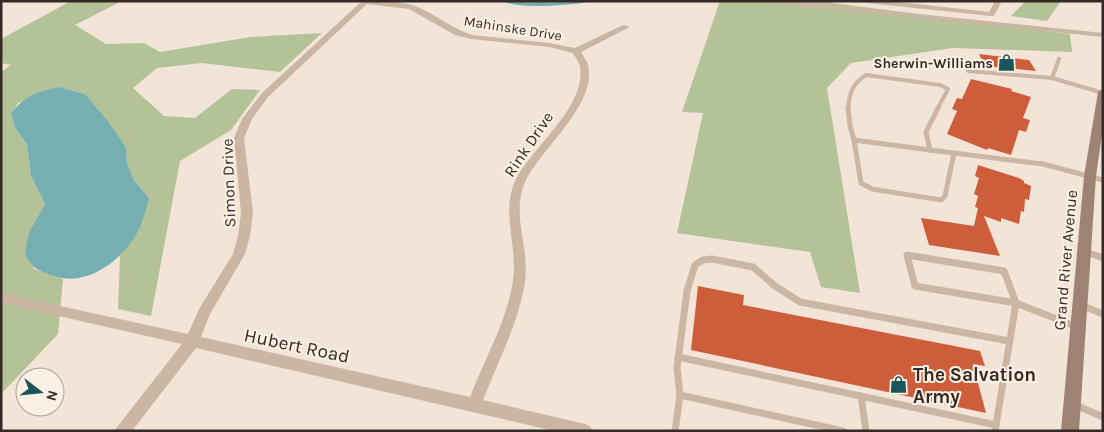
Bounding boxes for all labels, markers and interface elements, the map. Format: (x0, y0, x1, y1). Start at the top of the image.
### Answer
street label: Mahinske Drive (463, 12, 563, 45)
shop icon: Sherwin-Williams (997, 53, 1017, 73)
place label: Sherwin-Williams (873, 55, 993, 72)
street label: Rink Drive (500, 108, 557, 180)
street label: Simon Drive (217, 138, 240, 228)
street label: Grand River Avenue (1050, 189, 1081, 331)
street label: Hubert Road (242, 324, 352, 368)
place label: The Salvation Army (913, 364, 1036, 408)
north arrow (15, 367, 65, 417)
shop icon: The Salvation Army (889, 375, 909, 395)
text: N (42, 388, 62, 403)

